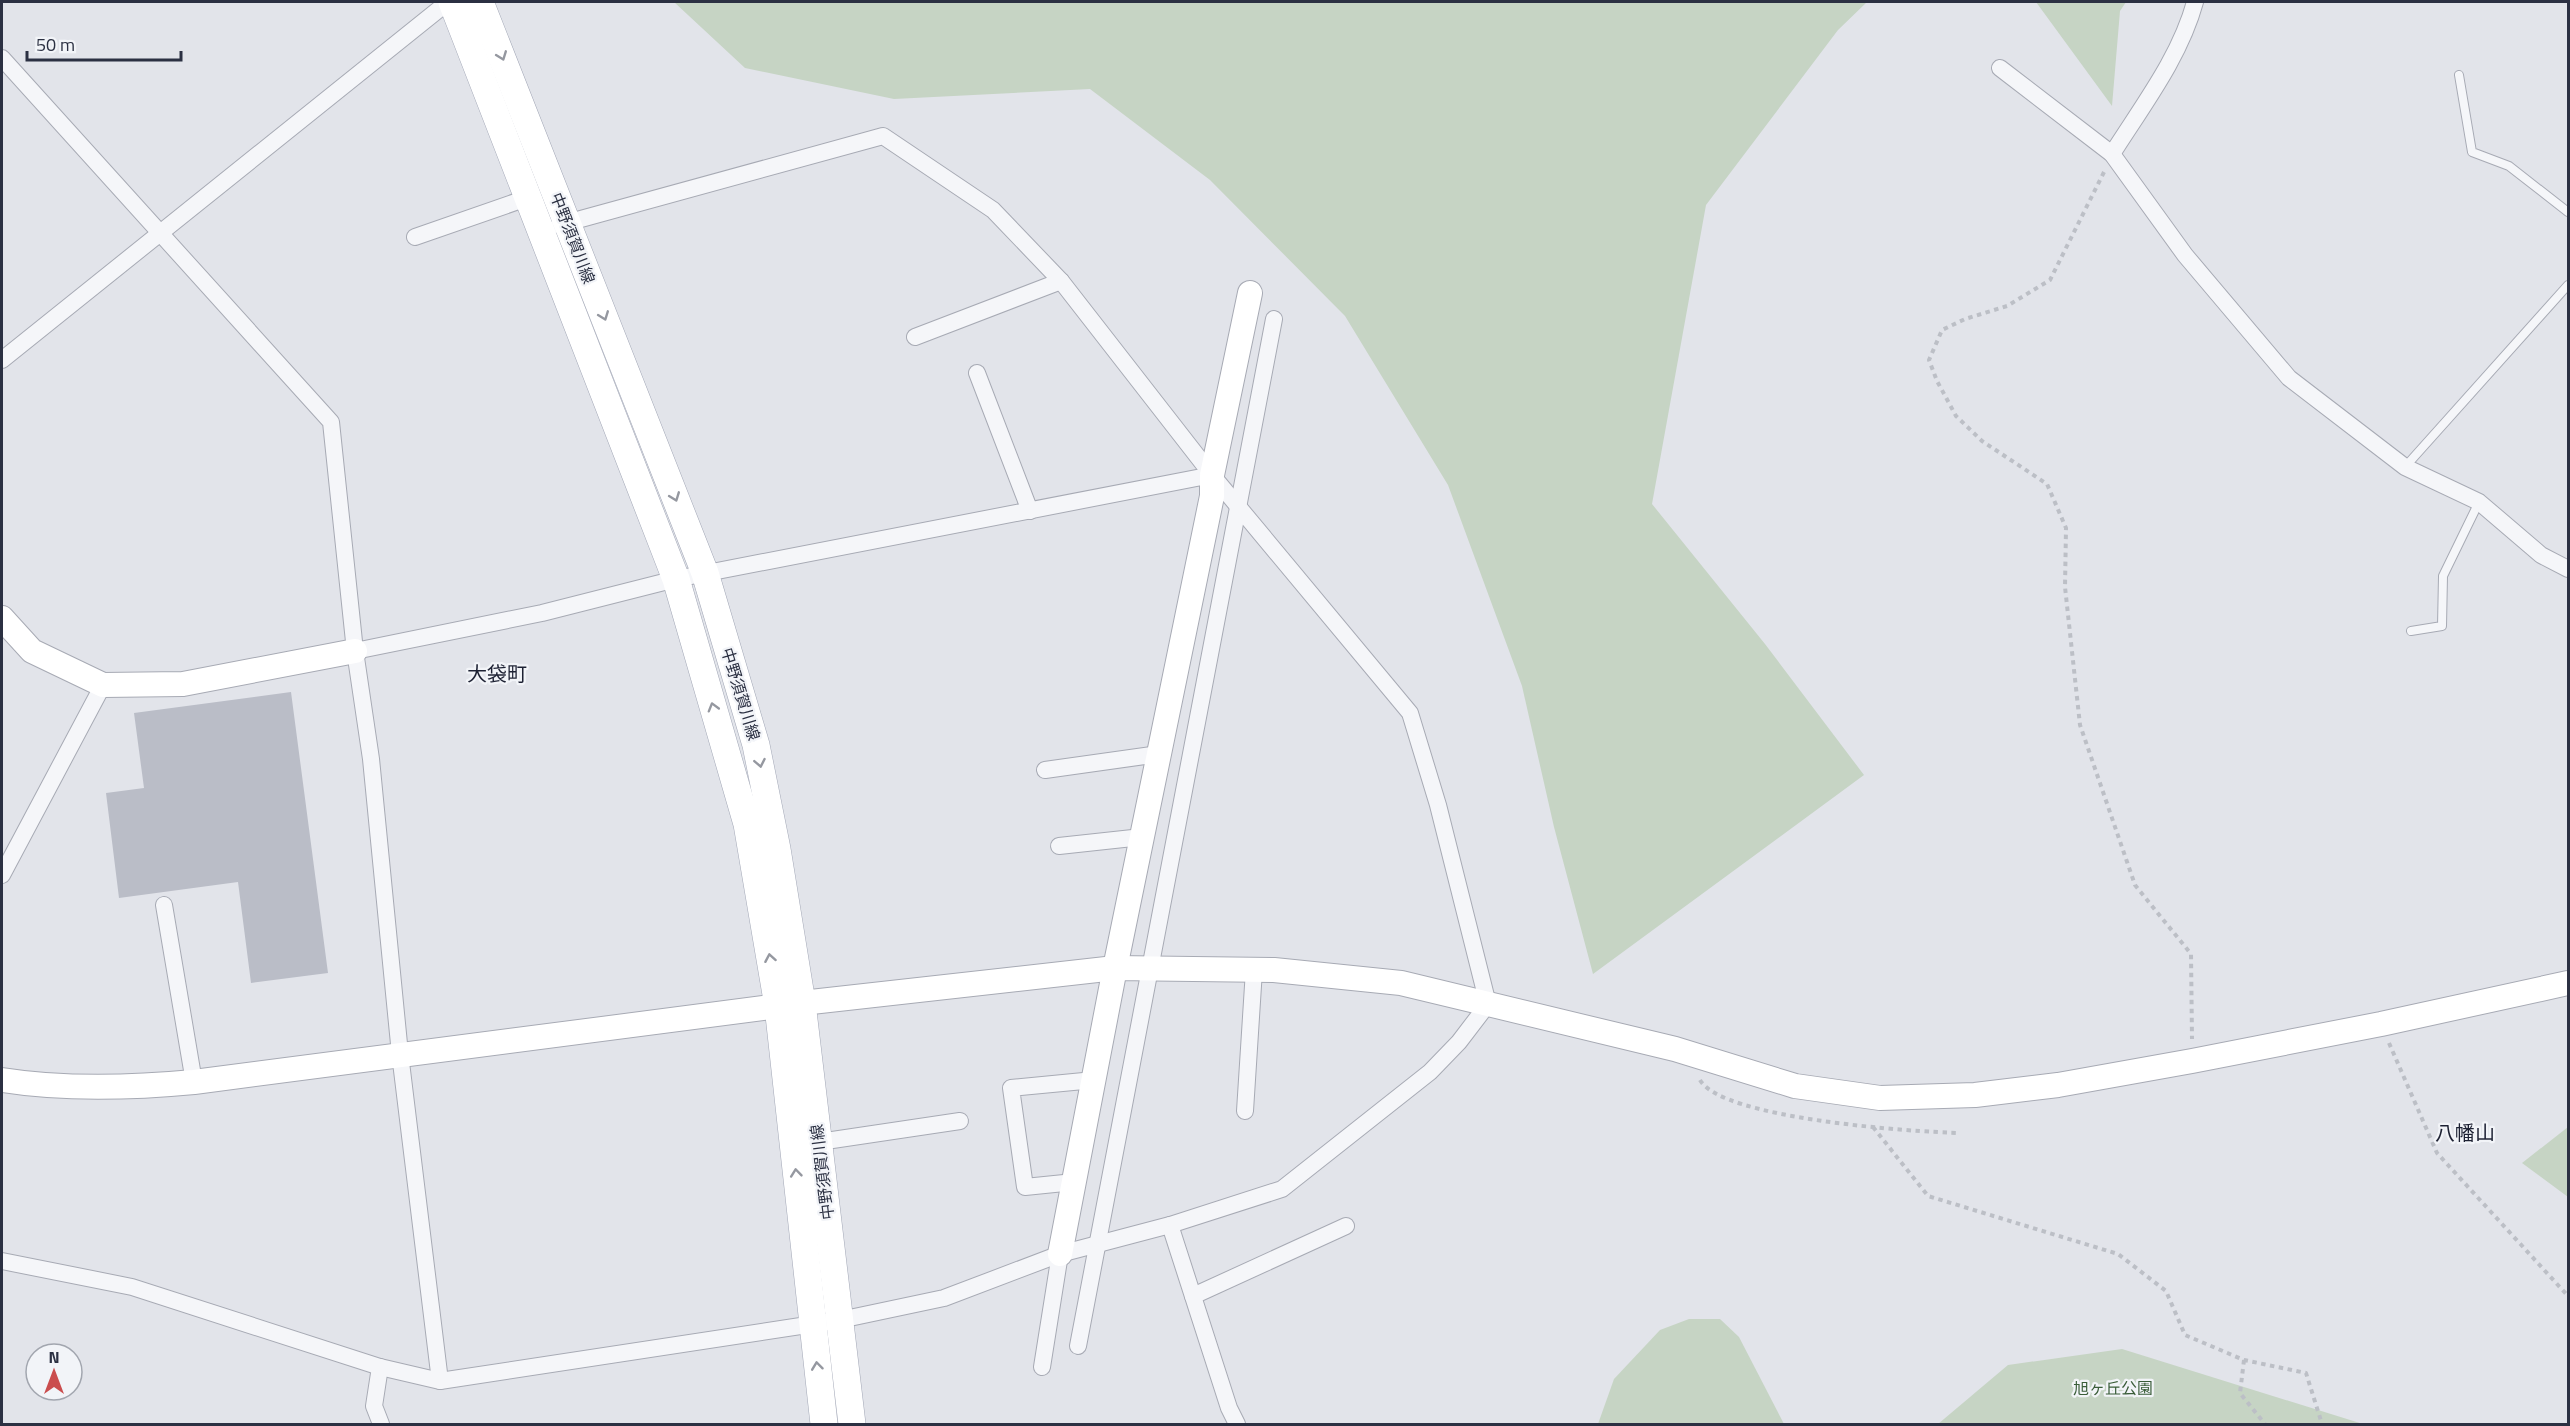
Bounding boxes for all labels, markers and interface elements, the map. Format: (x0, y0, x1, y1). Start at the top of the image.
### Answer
scale bar (27, 24, 182, 62)
text: 50 m (36, 31, 75, 58)
one-way arrow (494, 50, 507, 61)
street label: 中野須賀川線 (545, 189, 601, 287)
one-way arrow (597, 309, 609, 320)
one-way arrow (668, 491, 680, 502)
street label: 中野須賀川線 (715, 645, 767, 743)
district label: 大袋町 (467, 658, 527, 689)
one-way arrow (708, 702, 720, 713)
one-way arrow (753, 757, 766, 767)
one-way arrow (764, 954, 777, 964)
district label: 八幡山 (2435, 1117, 2495, 1148)
street label: 中野須賀川線 (804, 1123, 840, 1221)
one-way arrow (790, 1168, 803, 1177)
north arrow (24, 1342, 84, 1402)
text: N (48, 1345, 60, 1369)
one-way arrow (812, 1362, 824, 1371)
park label: 旭ヶ丘公園 (2073, 1376, 2153, 1400)

